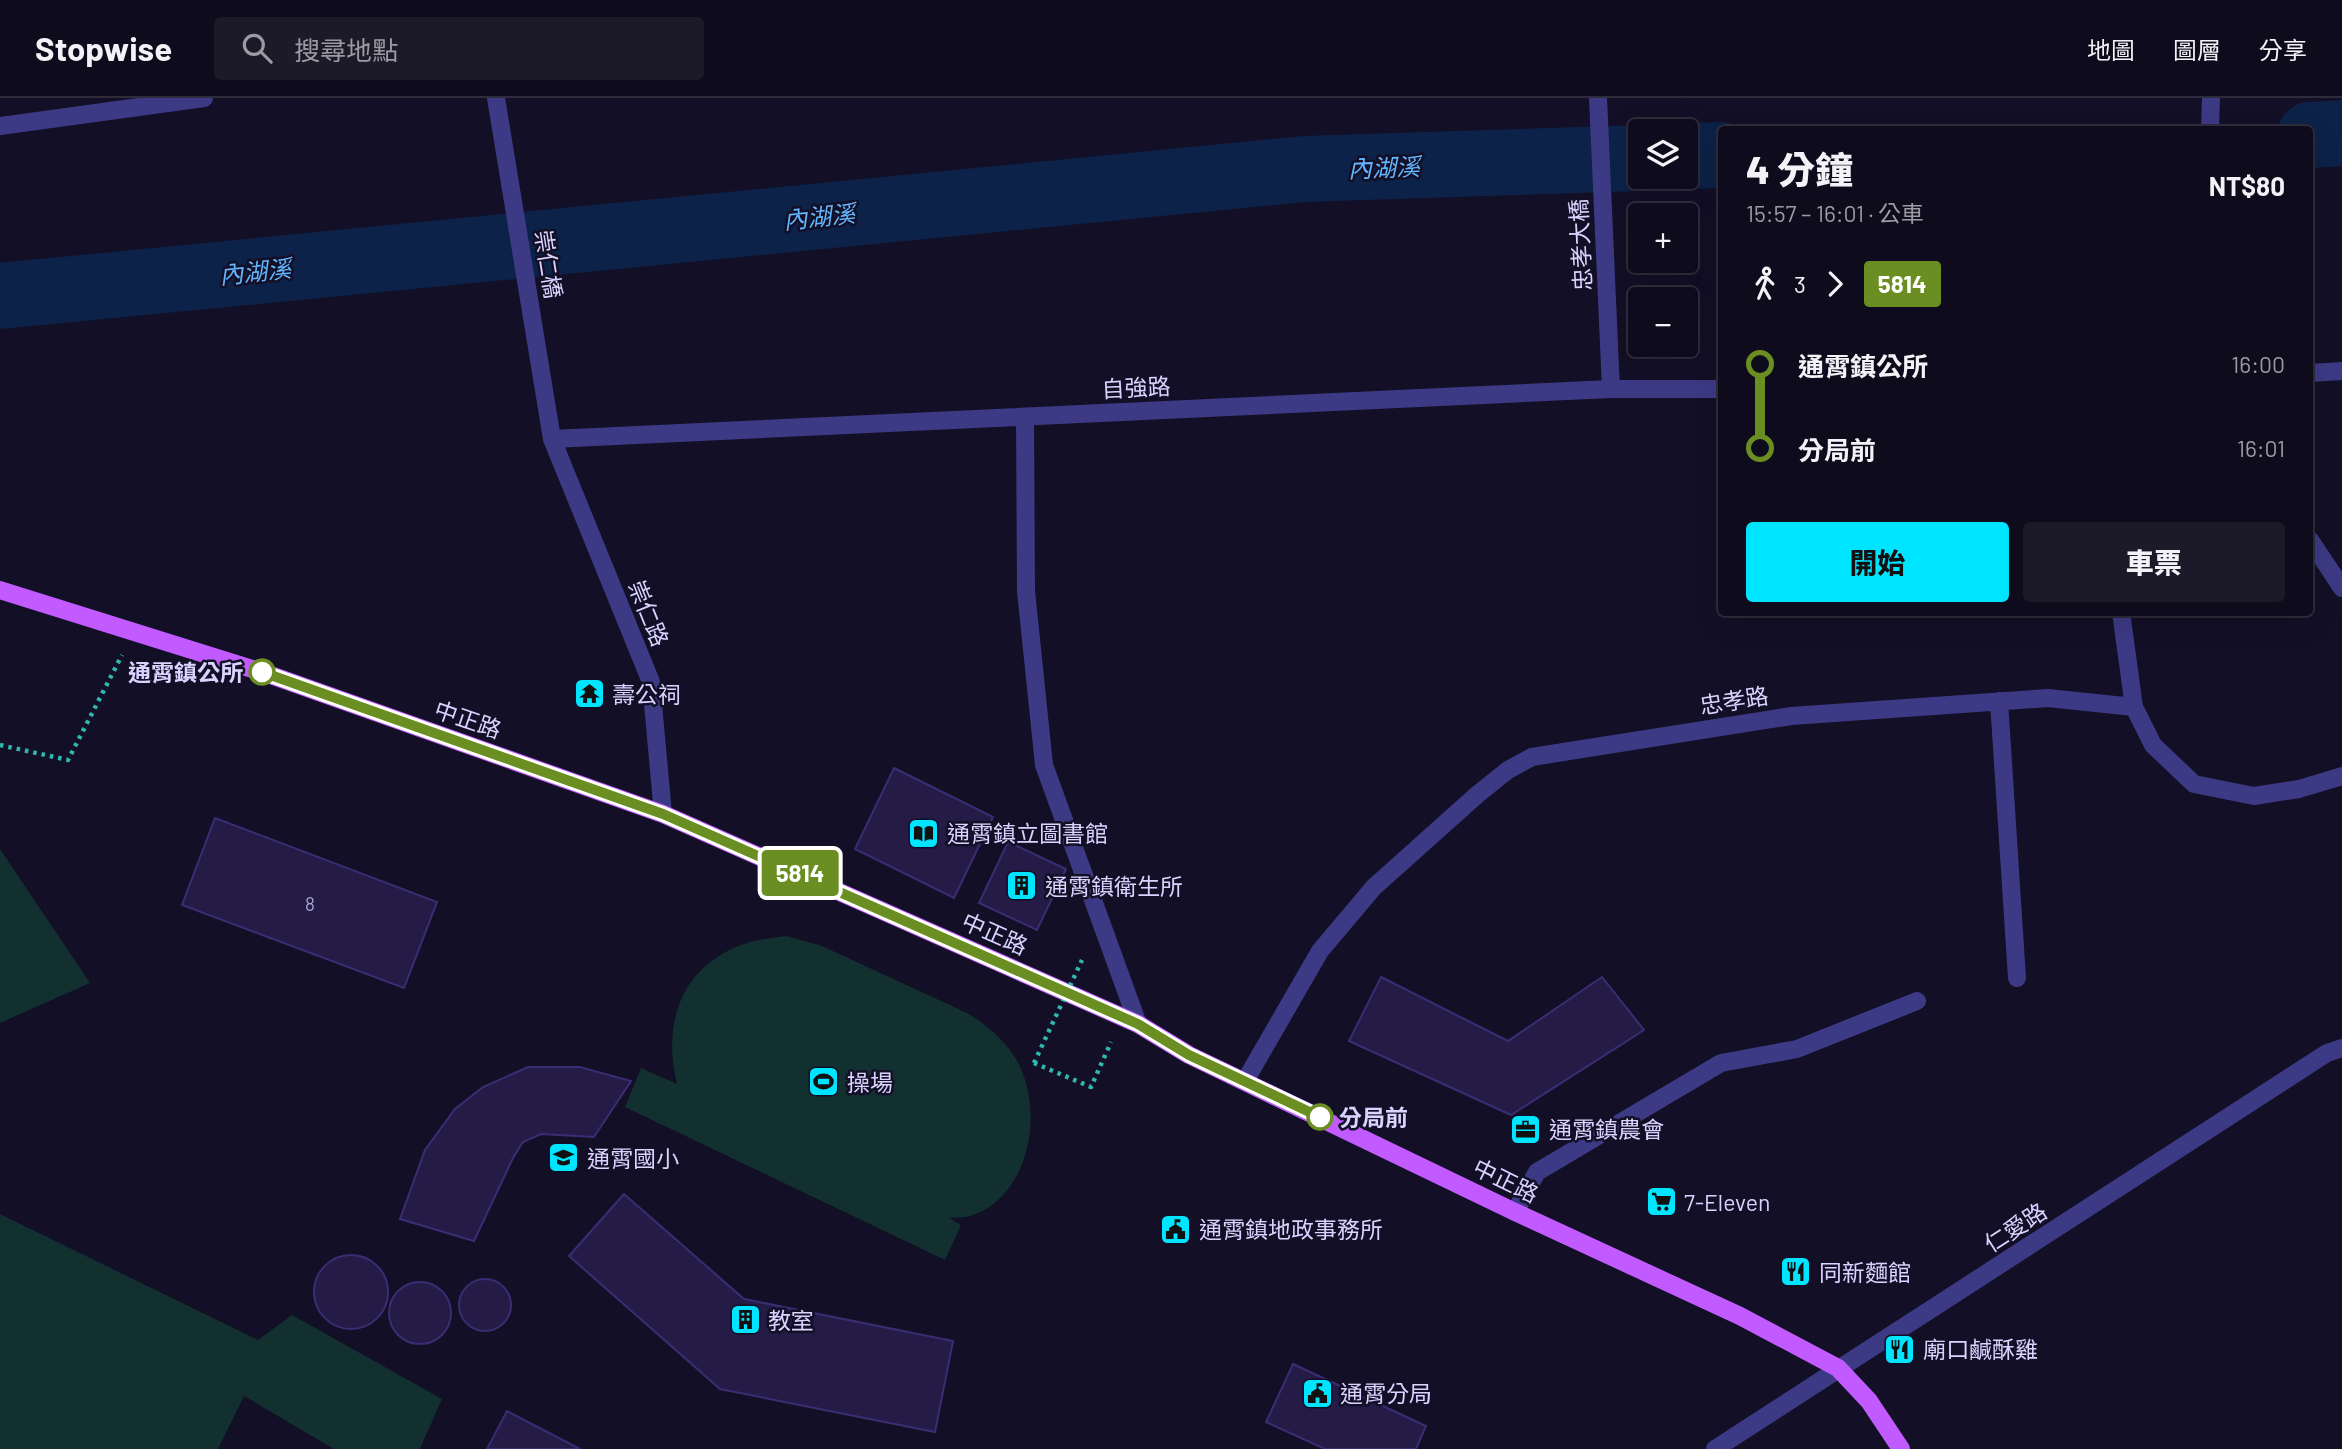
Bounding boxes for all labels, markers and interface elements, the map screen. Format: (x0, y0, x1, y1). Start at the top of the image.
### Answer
search box (214, 17, 704, 80)
text: Stopwise (35, 28, 172, 68)
icon: search (238, 29, 276, 67)
text: 搜尋地點 (294, 34, 398, 65)
text: 地圖 (2087, 35, 2135, 64)
text: 圖層 (2173, 35, 2221, 64)
text: 分享 (2259, 35, 2307, 64)
map controls (1628, 119, 1698, 357)
button: layers (1628, 119, 1698, 189)
text: 4 分鐘 (1746, 146, 1853, 192)
water label: 內湖溪 (1348, 151, 1423, 183)
text: NT$80 (2209, 170, 2285, 201)
water label: 內湖溪 (782, 198, 859, 234)
street label: 忠孝大橋 (1564, 198, 1596, 292)
text: 15:57 – 16:01 · 公車 (1746, 199, 1924, 227)
button: + (1628, 203, 1698, 273)
street label: 崇仁橋 (530, 228, 568, 300)
water label: 內湖溪 (218, 253, 295, 289)
icon: walk (1746, 265, 1784, 303)
icon: forward (1816, 265, 1854, 303)
text: 5814 (1878, 269, 1927, 298)
text: 3 (1794, 270, 1806, 298)
button: − (1628, 287, 1698, 357)
text: 通霄鎮公所 (1798, 350, 1928, 381)
text: 16:00 (2231, 350, 2285, 378)
street label: 自強路 (1101, 371, 1171, 403)
text: 分局前 (1798, 434, 1876, 465)
text: 16:01 (2237, 434, 2285, 462)
button: 開始 (1746, 522, 2009, 602)
button: 車票 (2023, 522, 2285, 602)
street label: 崇仁路 (623, 576, 675, 650)
place label: 通霄鎮公所 (128, 658, 243, 686)
marker: 通霄鎮公所 (249, 659, 275, 685)
temple icon: 壽公祠 (572, 677, 606, 711)
place label: 壽公祠 (612, 680, 681, 708)
street label: 忠孝路 (1698, 681, 1770, 719)
street label: 中正路 (431, 695, 505, 743)
library icon: 通霄鎮立圖書館 (907, 816, 941, 850)
place label: 通霄鎮立圖書館 (947, 819, 1108, 847)
line badge: 5814 (751, 850, 849, 896)
text: 5814 (776, 858, 824, 887)
building icon: 通霄鎮衛生所 (1005, 869, 1039, 903)
place label: 通霄鎮衛生所 (1045, 872, 1183, 900)
house number: 8 (305, 892, 315, 915)
street label: 中正路 (958, 906, 1032, 960)
sports icon: 操場 (807, 1065, 841, 1099)
place label: 操場 (847, 1068, 893, 1096)
place label: 分局前 (1339, 1103, 1408, 1131)
marker: 分局前 (1307, 1104, 1333, 1130)
office icon: 通霄鎮農會 (1509, 1112, 1543, 1146)
place label: 通霄鎮農會 (1549, 1115, 1664, 1143)
school or university icon: 通霄國小 (547, 1141, 581, 1175)
place label: 通霄國小 (587, 1144, 679, 1172)
street label: 中正路 (1469, 1152, 1543, 1208)
supermarket icon: 7-Eleven (1644, 1185, 1678, 1219)
place label: 7-Eleven (1684, 1188, 1770, 1216)
street label: 仁愛路 (1978, 1196, 2052, 1258)
public building icon: 通霄鎮地政事務所 (1159, 1212, 1193, 1246)
place label: 通霄鎮地政事務所 (1199, 1215, 1383, 1243)
restaurant icon: 同新麵館 (1779, 1255, 1813, 1289)
place label: 同新麵館 (1819, 1258, 1911, 1286)
building icon: 教室 (728, 1303, 762, 1337)
place label: 教室 (768, 1306, 814, 1334)
restaurant icon: 廟口鹹酥雞 (1883, 1332, 1917, 1366)
place label: 廟口鹹酥雞 (1923, 1335, 2038, 1363)
public building icon: 通霄分局 (1300, 1376, 1334, 1410)
place label: 通霄分局 (1340, 1379, 1432, 1407)

